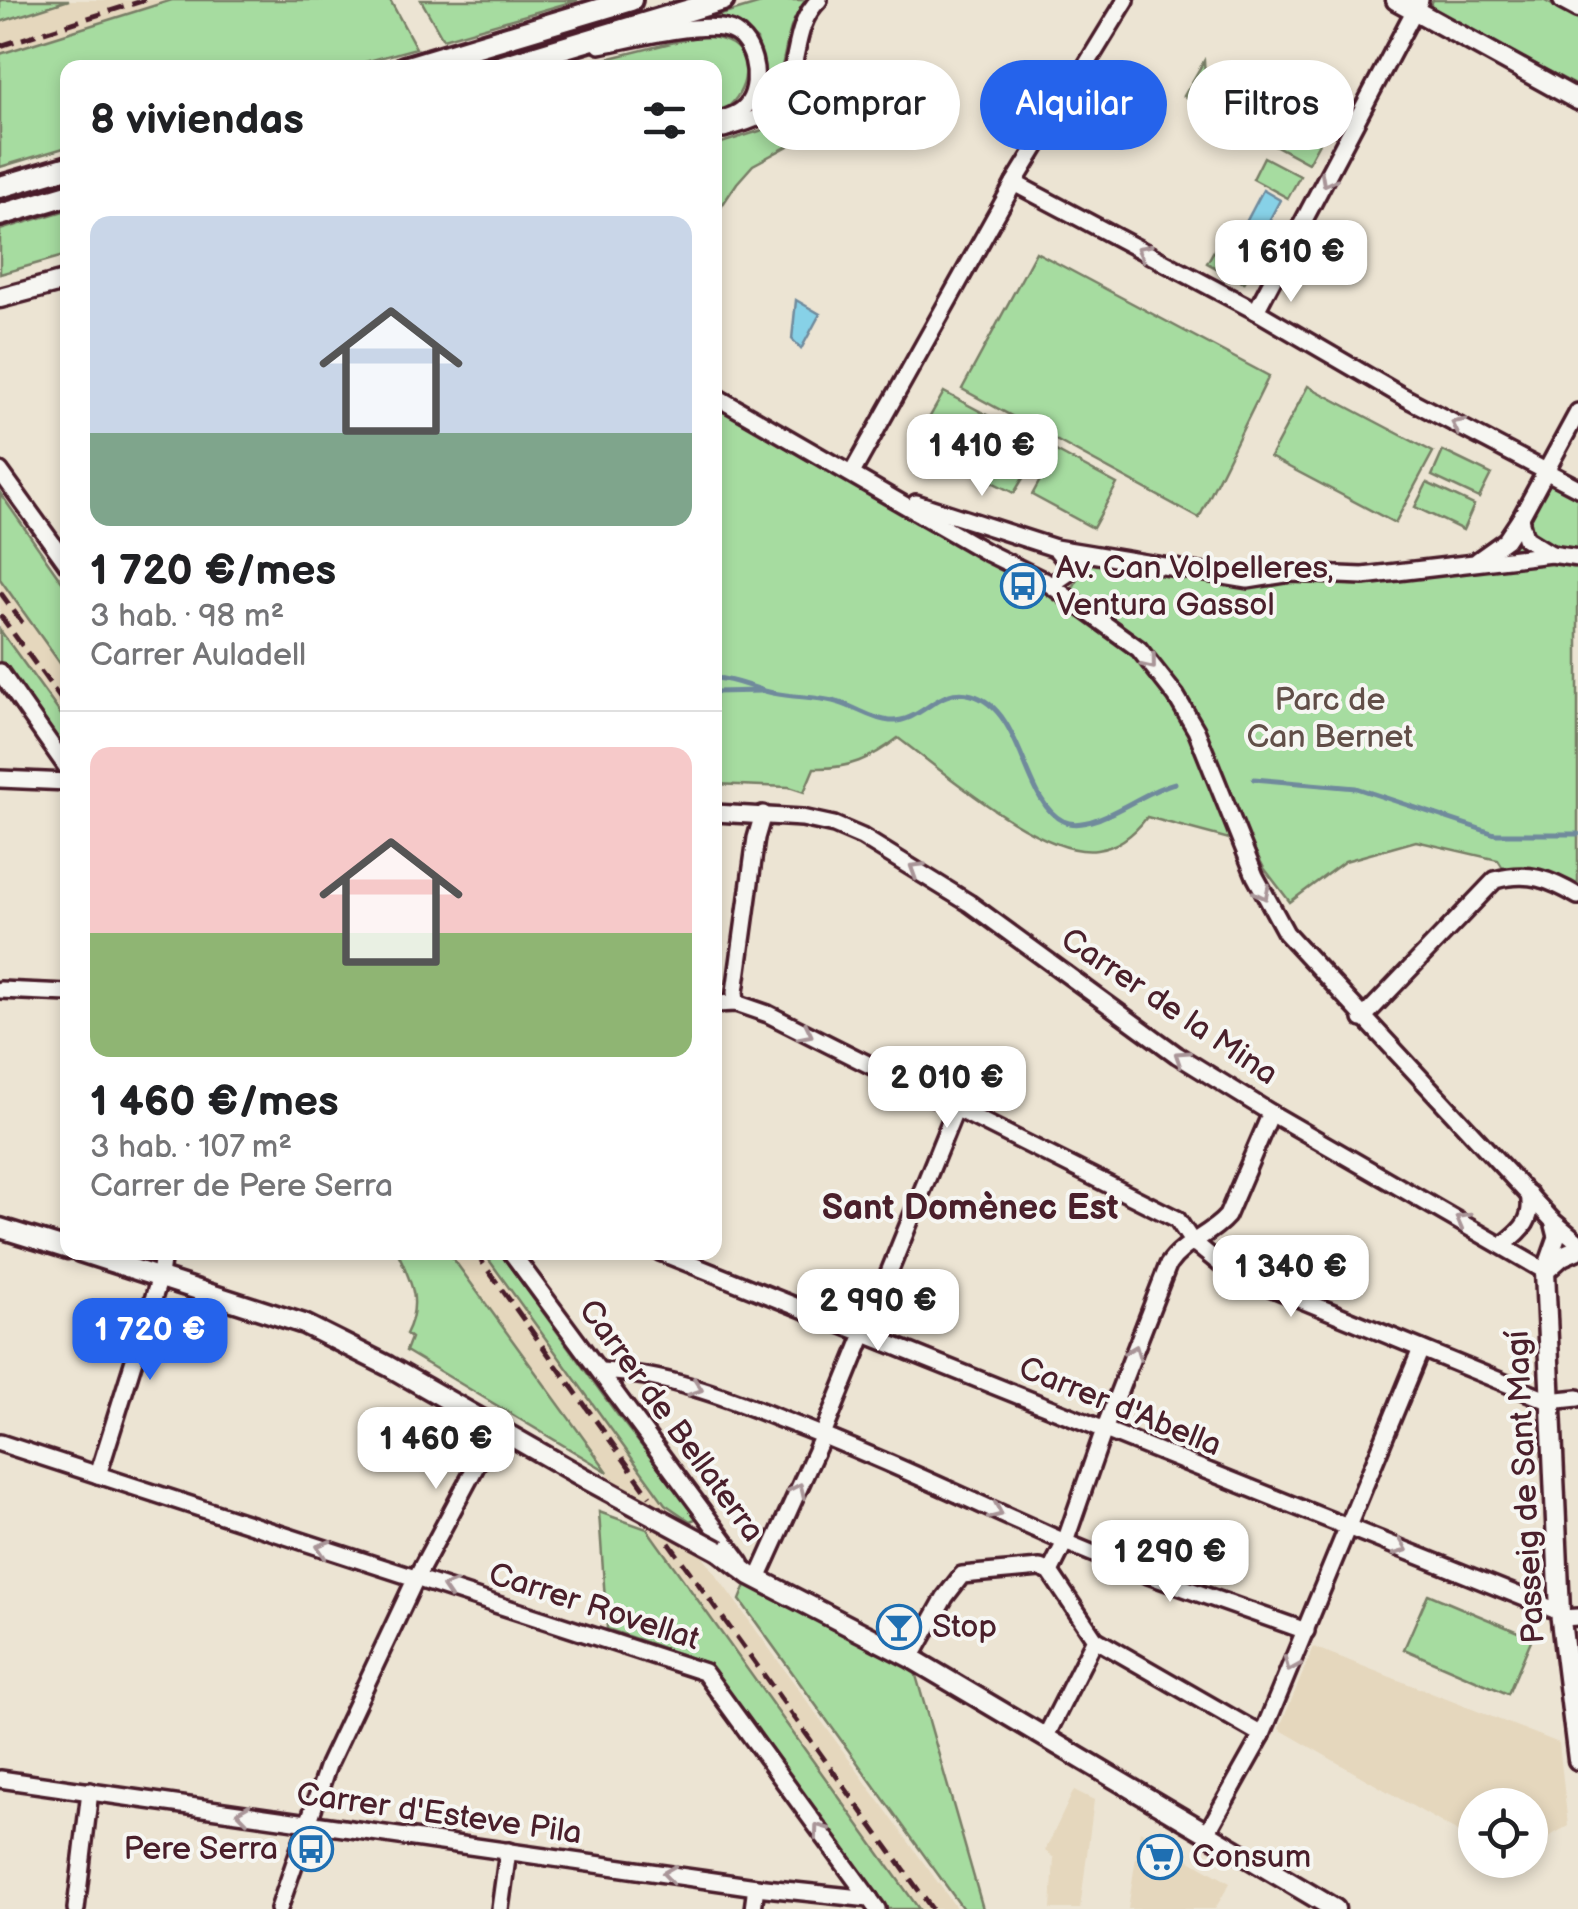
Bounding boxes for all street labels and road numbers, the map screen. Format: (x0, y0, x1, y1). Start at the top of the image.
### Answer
street label: Carrer de la Mina (1053, 920, 1285, 1094)
street label: Carrer de Bellaterra (570, 1292, 772, 1550)
street label: Passeig de Sant Magí (1498, 1329, 1554, 1644)
street label: Carrer d'Abella (1013, 1349, 1227, 1465)
street label: Carrer Rovellat (484, 1555, 704, 1659)
street label: Carrer d'Esteve Pila (294, 1775, 584, 1853)

